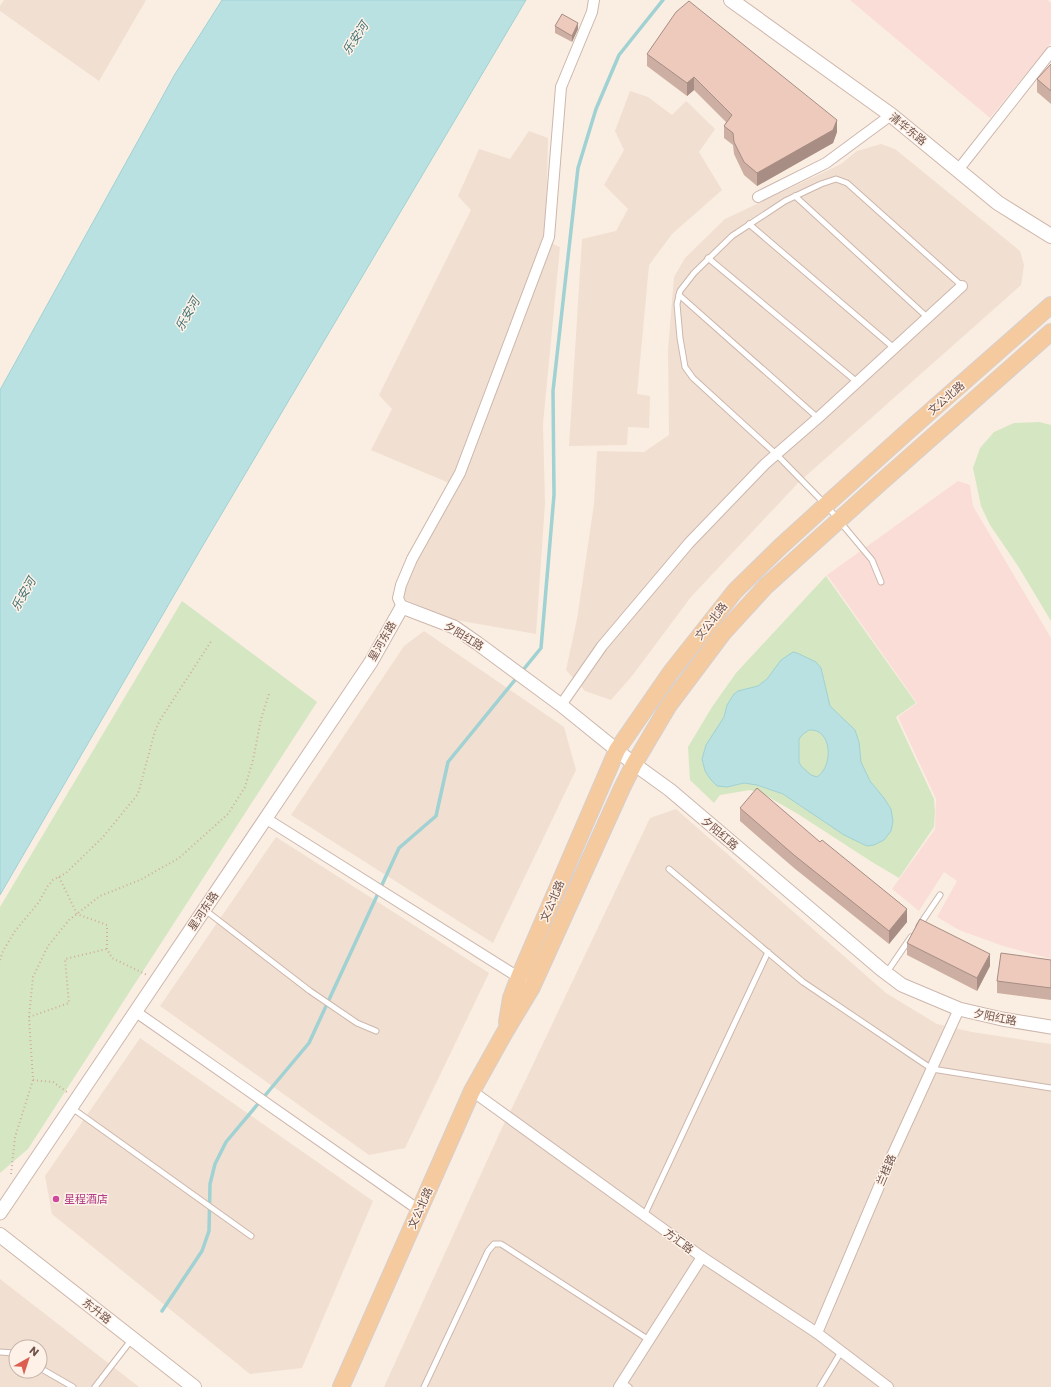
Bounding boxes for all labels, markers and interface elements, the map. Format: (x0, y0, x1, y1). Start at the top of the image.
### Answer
water label: 乐安河 (338, 17, 373, 58)
street label: 清华东路 (886, 109, 930, 149)
water label: 乐安河 (171, 292, 204, 334)
street label: 文公北路 (924, 378, 968, 418)
water label: 乐安河 (7, 572, 40, 614)
street label: 文公北路 (691, 599, 731, 643)
street label: 星河东路 (364, 618, 400, 664)
street label: 夕阳红路 (441, 618, 487, 654)
street label: 夕阳红路 (698, 813, 742, 853)
street label: 文公北路 (536, 878, 568, 924)
street label: 星河东路 (184, 888, 222, 934)
street label: 夕阳红路 (972, 1005, 1018, 1029)
street label: 兰桂路 (872, 1152, 900, 1188)
street label: 文公北路 (404, 1185, 436, 1231)
place label: 星程酒店 (64, 1191, 108, 1207)
marker: 星程酒店 (51, 1194, 61, 1204)
street label: 方汇路 (661, 1225, 697, 1257)
street label: 东升路 (79, 1295, 115, 1327)
north arrow (8, 1339, 48, 1379)
text: N (26, 1342, 43, 1360)

